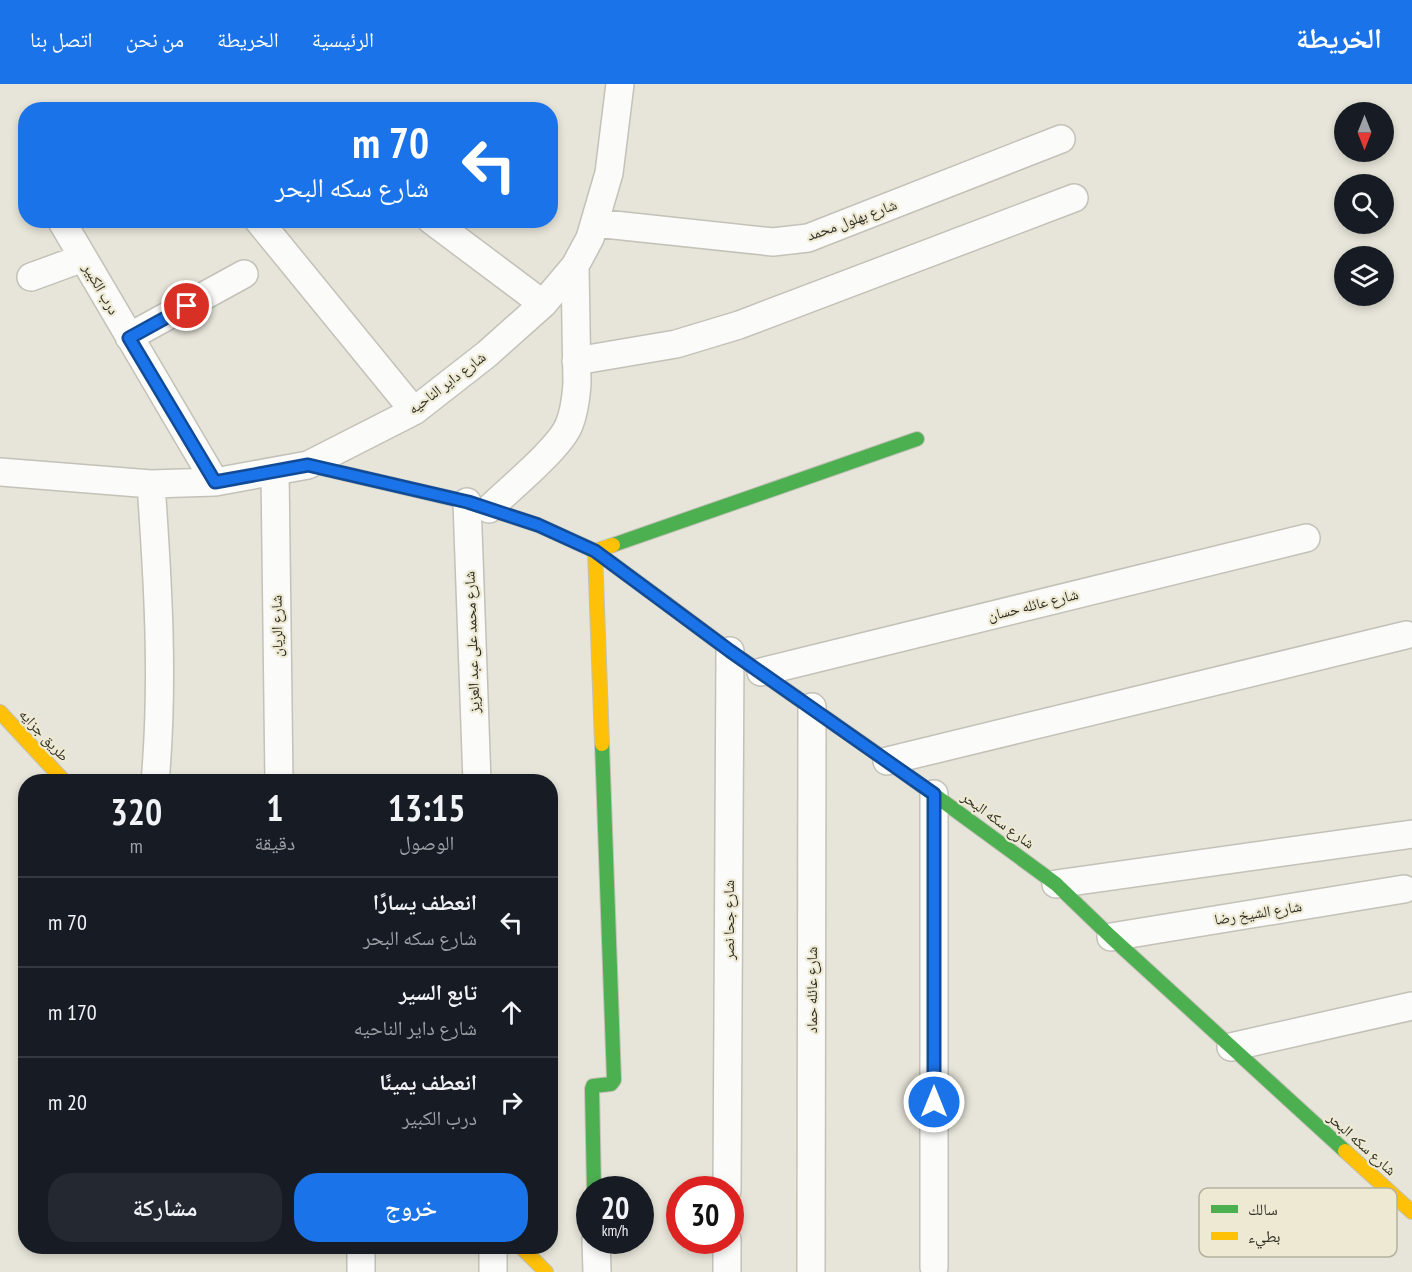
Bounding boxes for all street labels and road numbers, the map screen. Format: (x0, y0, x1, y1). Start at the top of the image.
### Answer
street label: شارع بهلول محمد (804, 194, 900, 246)
street label: درب الكبير (79, 259, 124, 318)
street label: شارع داير الناحيه (404, 347, 490, 419)
street label: شارع محمد على عبد العزيز (460, 570, 485, 714)
street label: شارع عائله حسان (986, 584, 1081, 626)
street label: شارع الريان (266, 595, 288, 657)
street label: طريق جزايه (15, 704, 74, 766)
street label: شارع سكه البحر (957, 786, 1039, 853)
street label: شارع جحا نصر (719, 880, 739, 961)
street label: شارع الشيخ رضا (1213, 896, 1303, 930)
street label: شارع عائله حماد (802, 947, 822, 1033)
street label: شارع سكه البحر (1323, 1107, 1401, 1180)

